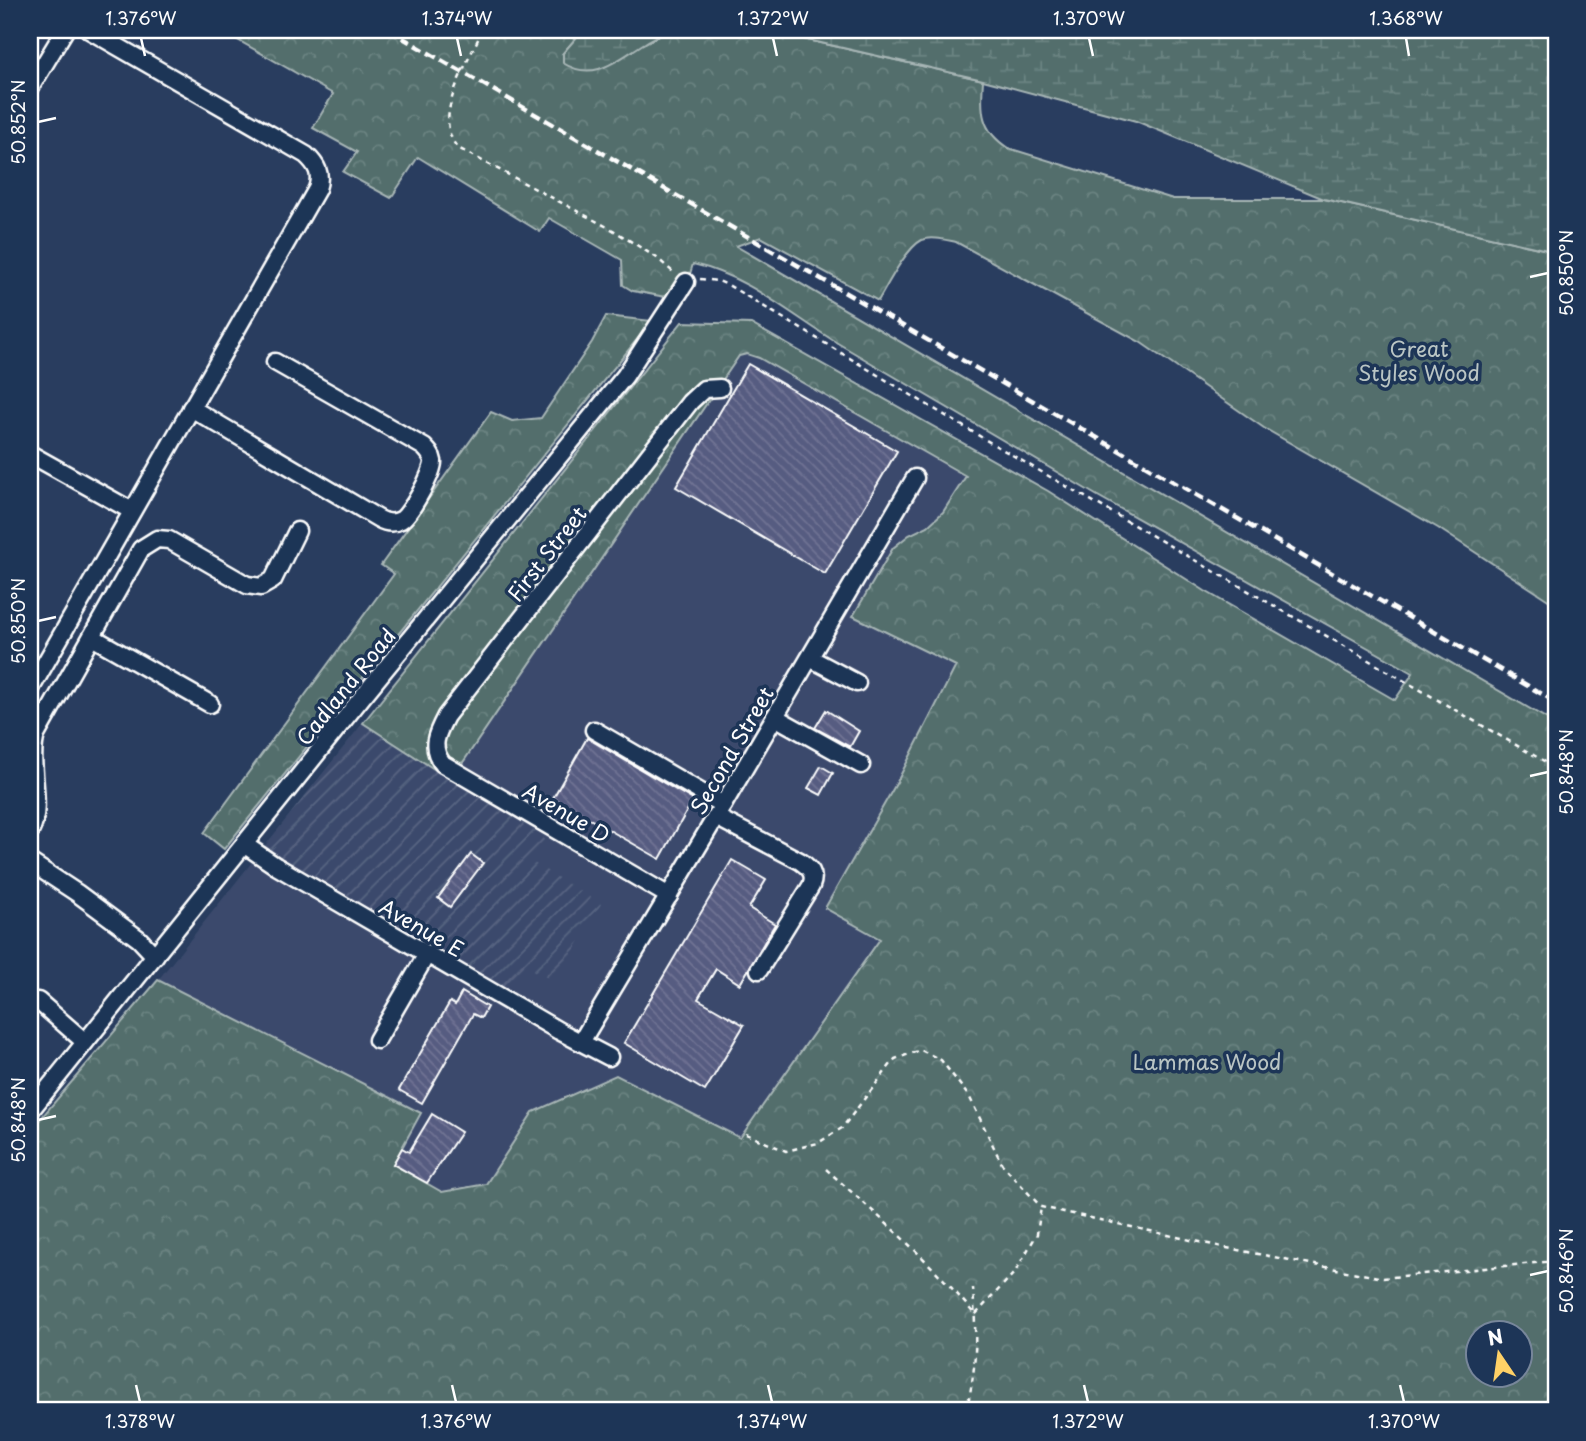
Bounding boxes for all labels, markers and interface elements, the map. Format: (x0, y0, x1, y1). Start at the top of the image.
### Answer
text: 1.376°W (106, 4, 177, 31)
text: 1.374°W (422, 4, 493, 31)
text: 1.372°W (737, 4, 809, 31)
text: 1.370°W (1053, 4, 1125, 31)
text: 1.368°W (1369, 4, 1443, 31)
text: 50.852°N (4, 79, 31, 165)
text: 50.850°N (1552, 230, 1579, 316)
park label: Great Styles Wood (1358, 332, 1480, 388)
street label: First Street (499, 499, 593, 607)
text: 50.850°N (4, 578, 31, 664)
street label: Cadland Road (288, 620, 402, 752)
street label: Second Street (681, 680, 781, 820)
text: 50.848°N (1552, 729, 1579, 815)
street label: Avenue D (517, 774, 617, 850)
street label: Avenue E (374, 890, 470, 964)
park label: Lammas Wood (1133, 1045, 1281, 1077)
text: 50.848°N (4, 1077, 31, 1163)
text: 50.846°N (1552, 1228, 1579, 1314)
north arrow (1464, 1318, 1534, 1388)
text: N (1484, 1321, 1505, 1352)
text: 1.378°W (105, 1407, 176, 1434)
text: 1.376°W (421, 1407, 492, 1434)
text: 1.374°W (737, 1407, 808, 1434)
text: 1.372°W (1052, 1407, 1124, 1434)
text: 1.370°W (1368, 1407, 1440, 1434)

